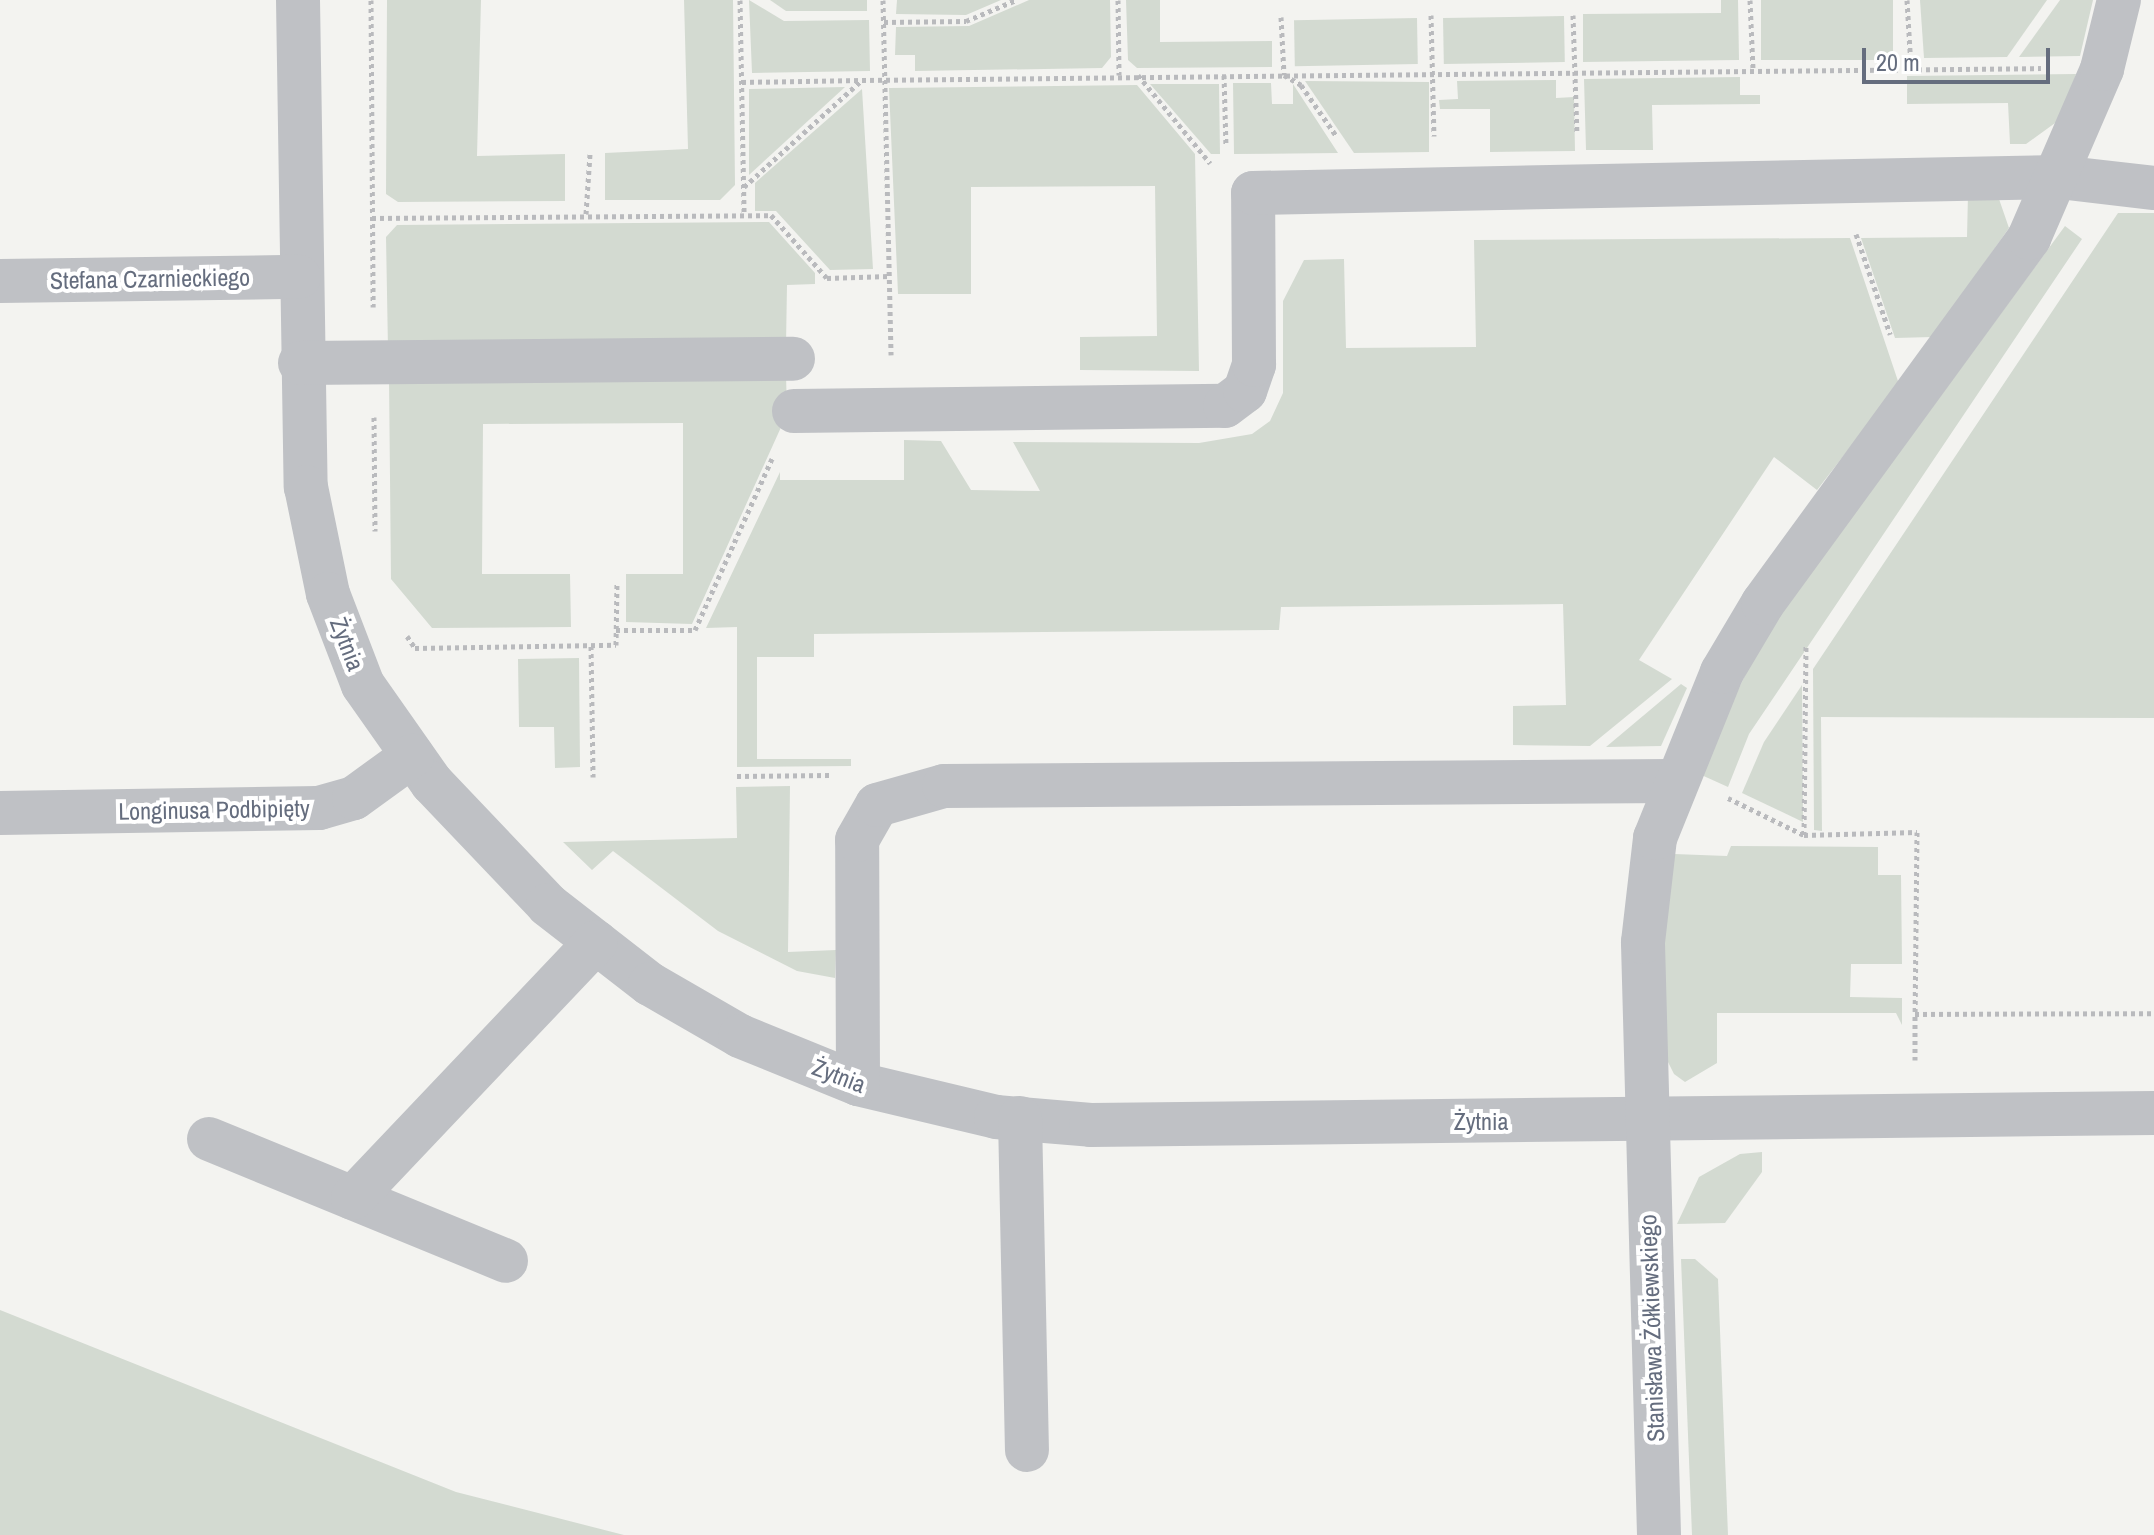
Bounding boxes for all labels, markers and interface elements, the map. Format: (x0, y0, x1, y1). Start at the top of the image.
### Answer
scale bar (1866, 32, 2054, 82)
text: 20 m (1876, 46, 1920, 78)
street label: Stefana Czarnieckiego (50, 263, 250, 295)
street label: Żytnia (324, 613, 370, 675)
street label: Longinusa Podbipięty (118, 794, 310, 826)
street label: Żytnia (808, 1053, 870, 1099)
street label: Żytnia (1454, 1108, 1508, 1136)
street label: Stanisława Żółkiewskiego (1634, 1214, 1670, 1442)

